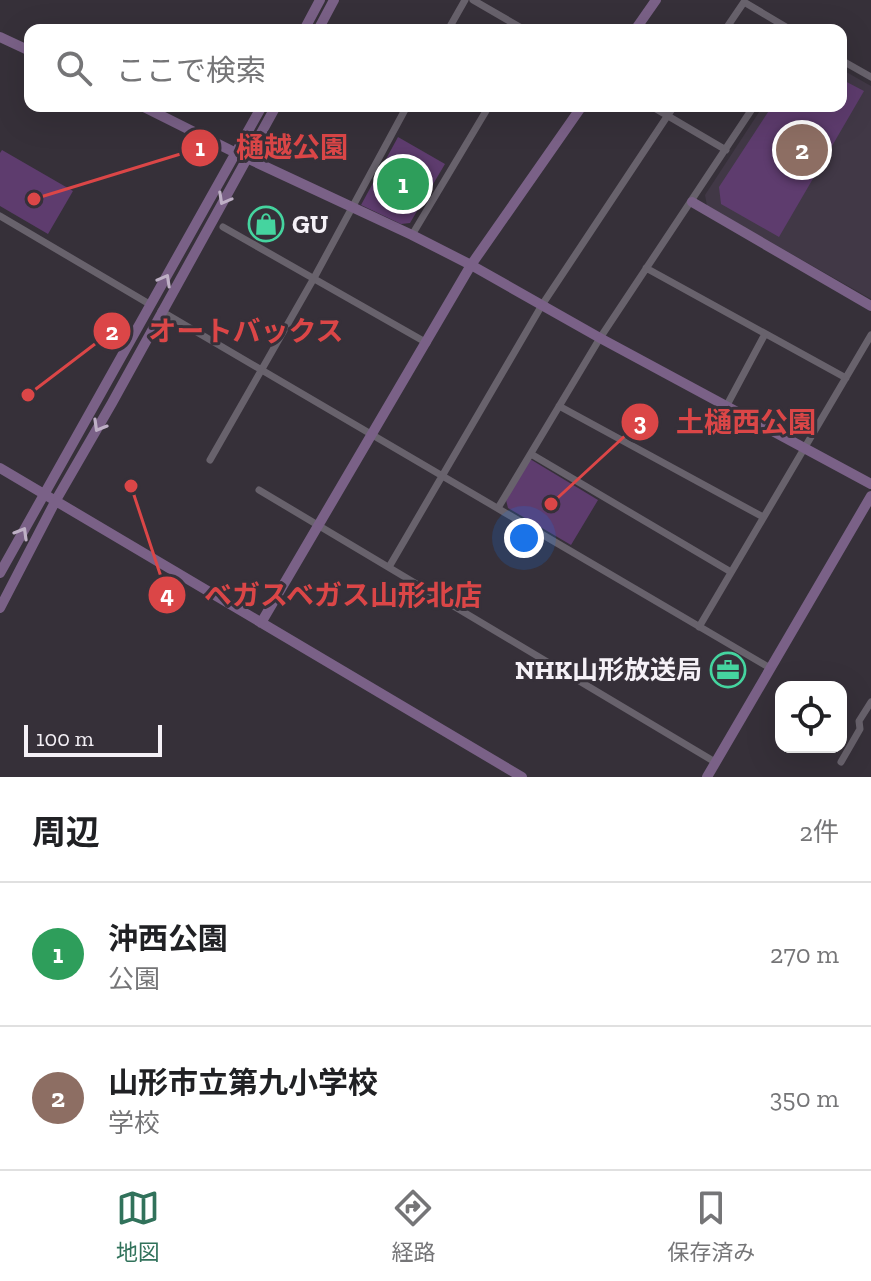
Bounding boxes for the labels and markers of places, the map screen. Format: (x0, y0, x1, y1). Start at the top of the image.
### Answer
pin: 2 (776, 120, 828, 180)
callout: 樋越公園 (180, 122, 364, 174)
pin: 1 (377, 154, 429, 214)
shop icon: GU (247, 205, 285, 243)
place label: GU (292, 208, 328, 240)
callout: オートバックス (92, 305, 360, 357)
callout: 土樋西公園 (620, 396, 832, 448)
callout: ベガスベガス山形北店 (147, 569, 499, 621)
office icon: NHK山形放送局 (709, 651, 747, 689)
place label: NHK山形放送局 (515, 654, 702, 686)

